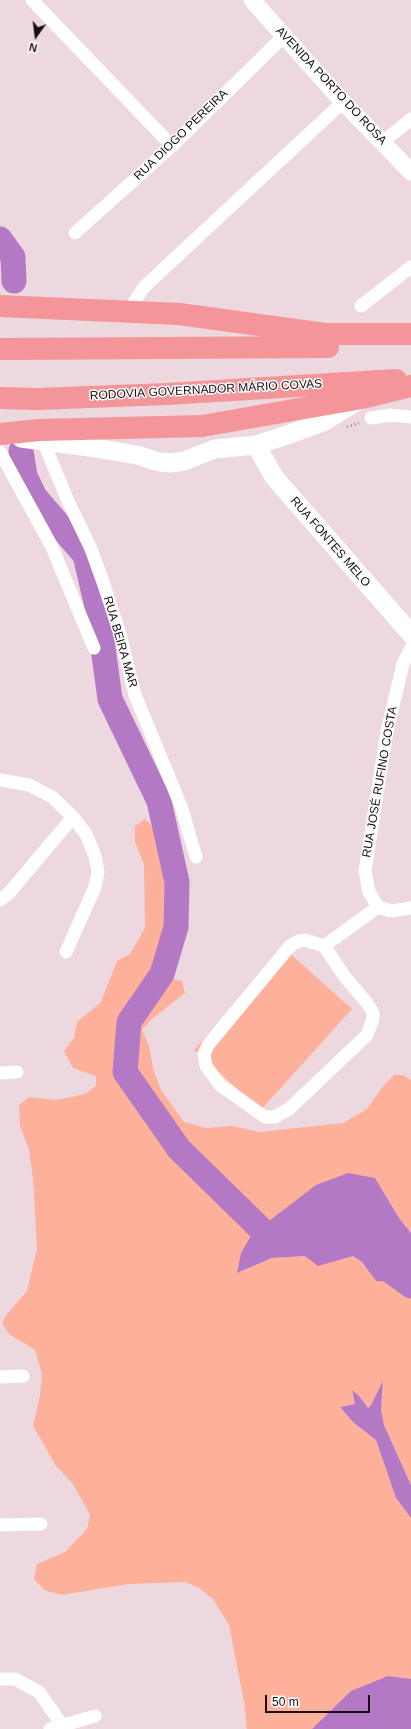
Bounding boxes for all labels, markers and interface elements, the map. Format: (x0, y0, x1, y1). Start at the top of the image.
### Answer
north arrow (16, 16, 56, 56)
street label: AVENIDA PORTO DO ROSA (273, 24, 389, 148)
text: N (28, 41, 38, 54)
street label: RUA DIOGO PEREIRA (131, 87, 231, 183)
street label: RODOVIA GOVERNADOR MÁRIO COVAS (90, 377, 322, 403)
street label: RUA FONTES MELO (287, 494, 373, 590)
street label: RUA BEIRA MAR (100, 595, 140, 689)
street label: RUA JOSÉ RUFINO COSTA (360, 705, 400, 859)
scale bar (267, 1687, 372, 1713)
text: 50 m (272, 1695, 299, 1709)

